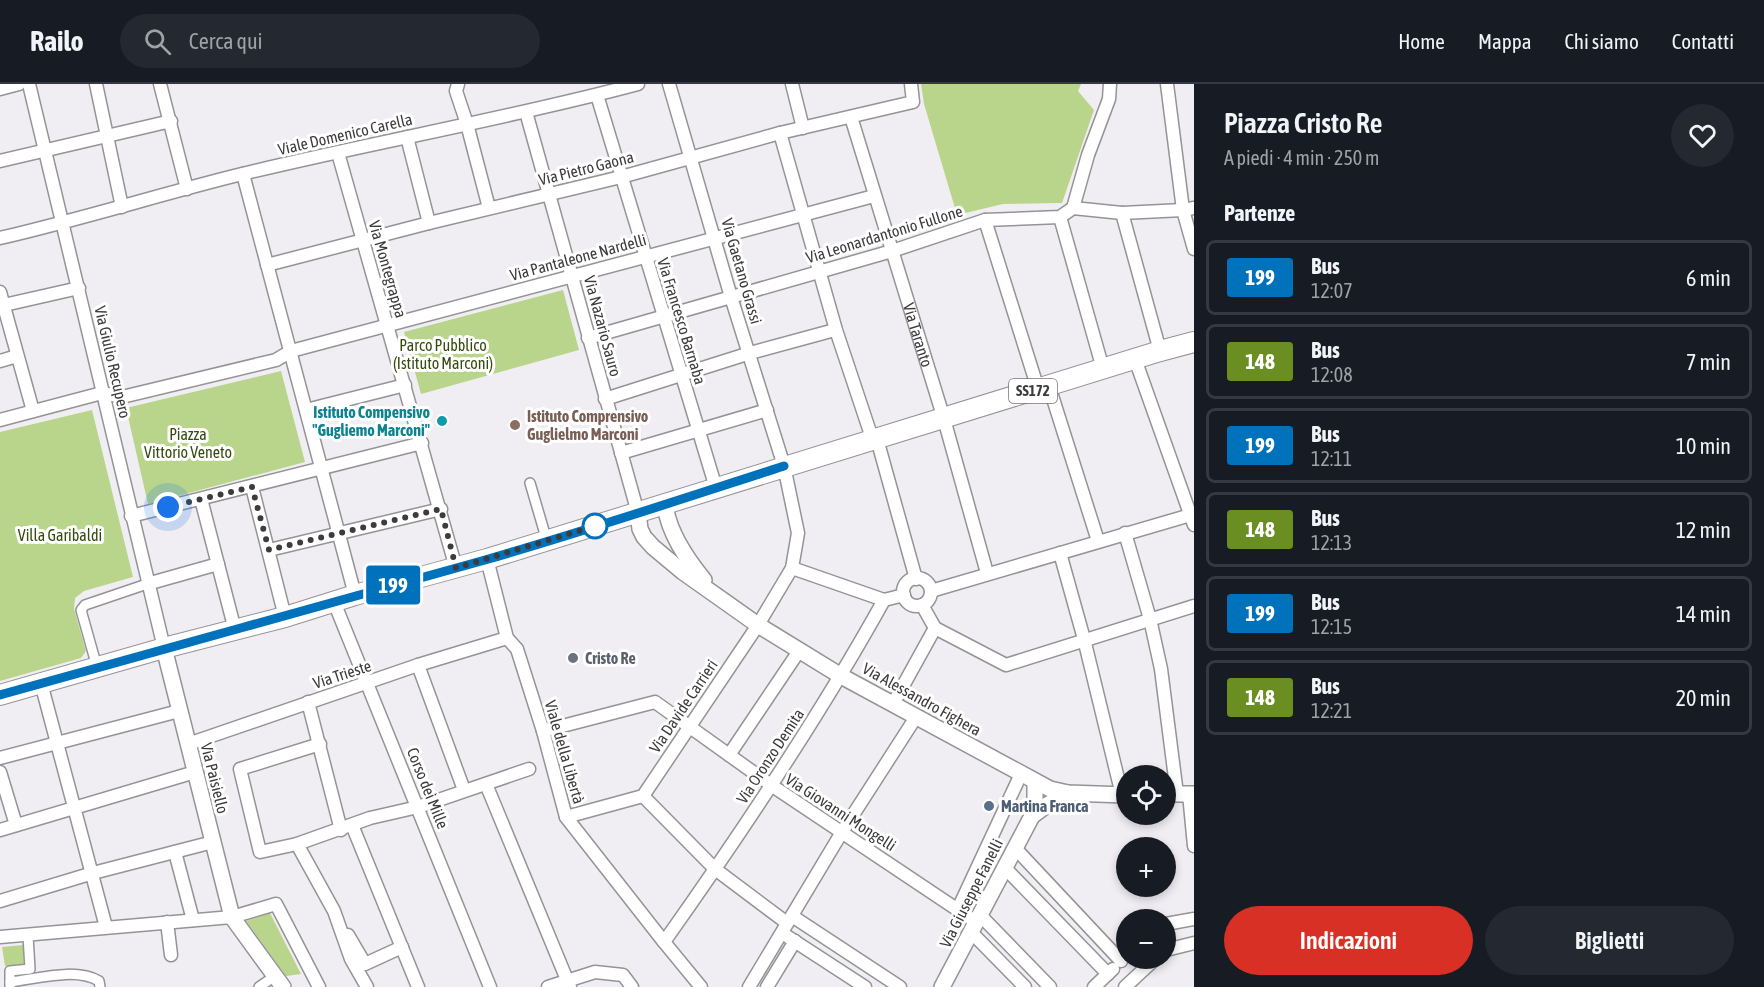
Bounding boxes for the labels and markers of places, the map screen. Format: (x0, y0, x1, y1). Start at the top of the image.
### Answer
place label: Istituto Compensivo "Gugliemo Marconi" (312, 403, 431, 439)
place label: Istituto Comprensivo Guglielmo Marconi (527, 407, 649, 443)
marker: Istituto Compensivo "Gugliemo Marconi" (435, 414, 449, 428)
marker: Istituto Comprensivo Guglielmo Marconi (508, 418, 522, 432)
unlabelled marker (582, 513, 608, 539)
place label: Cristo Re (585, 649, 636, 667)
marker: Cristo Re (566, 651, 580, 665)
place label: Martina Franca (1001, 797, 1089, 815)
marker: Martina Franca (982, 799, 996, 813)

